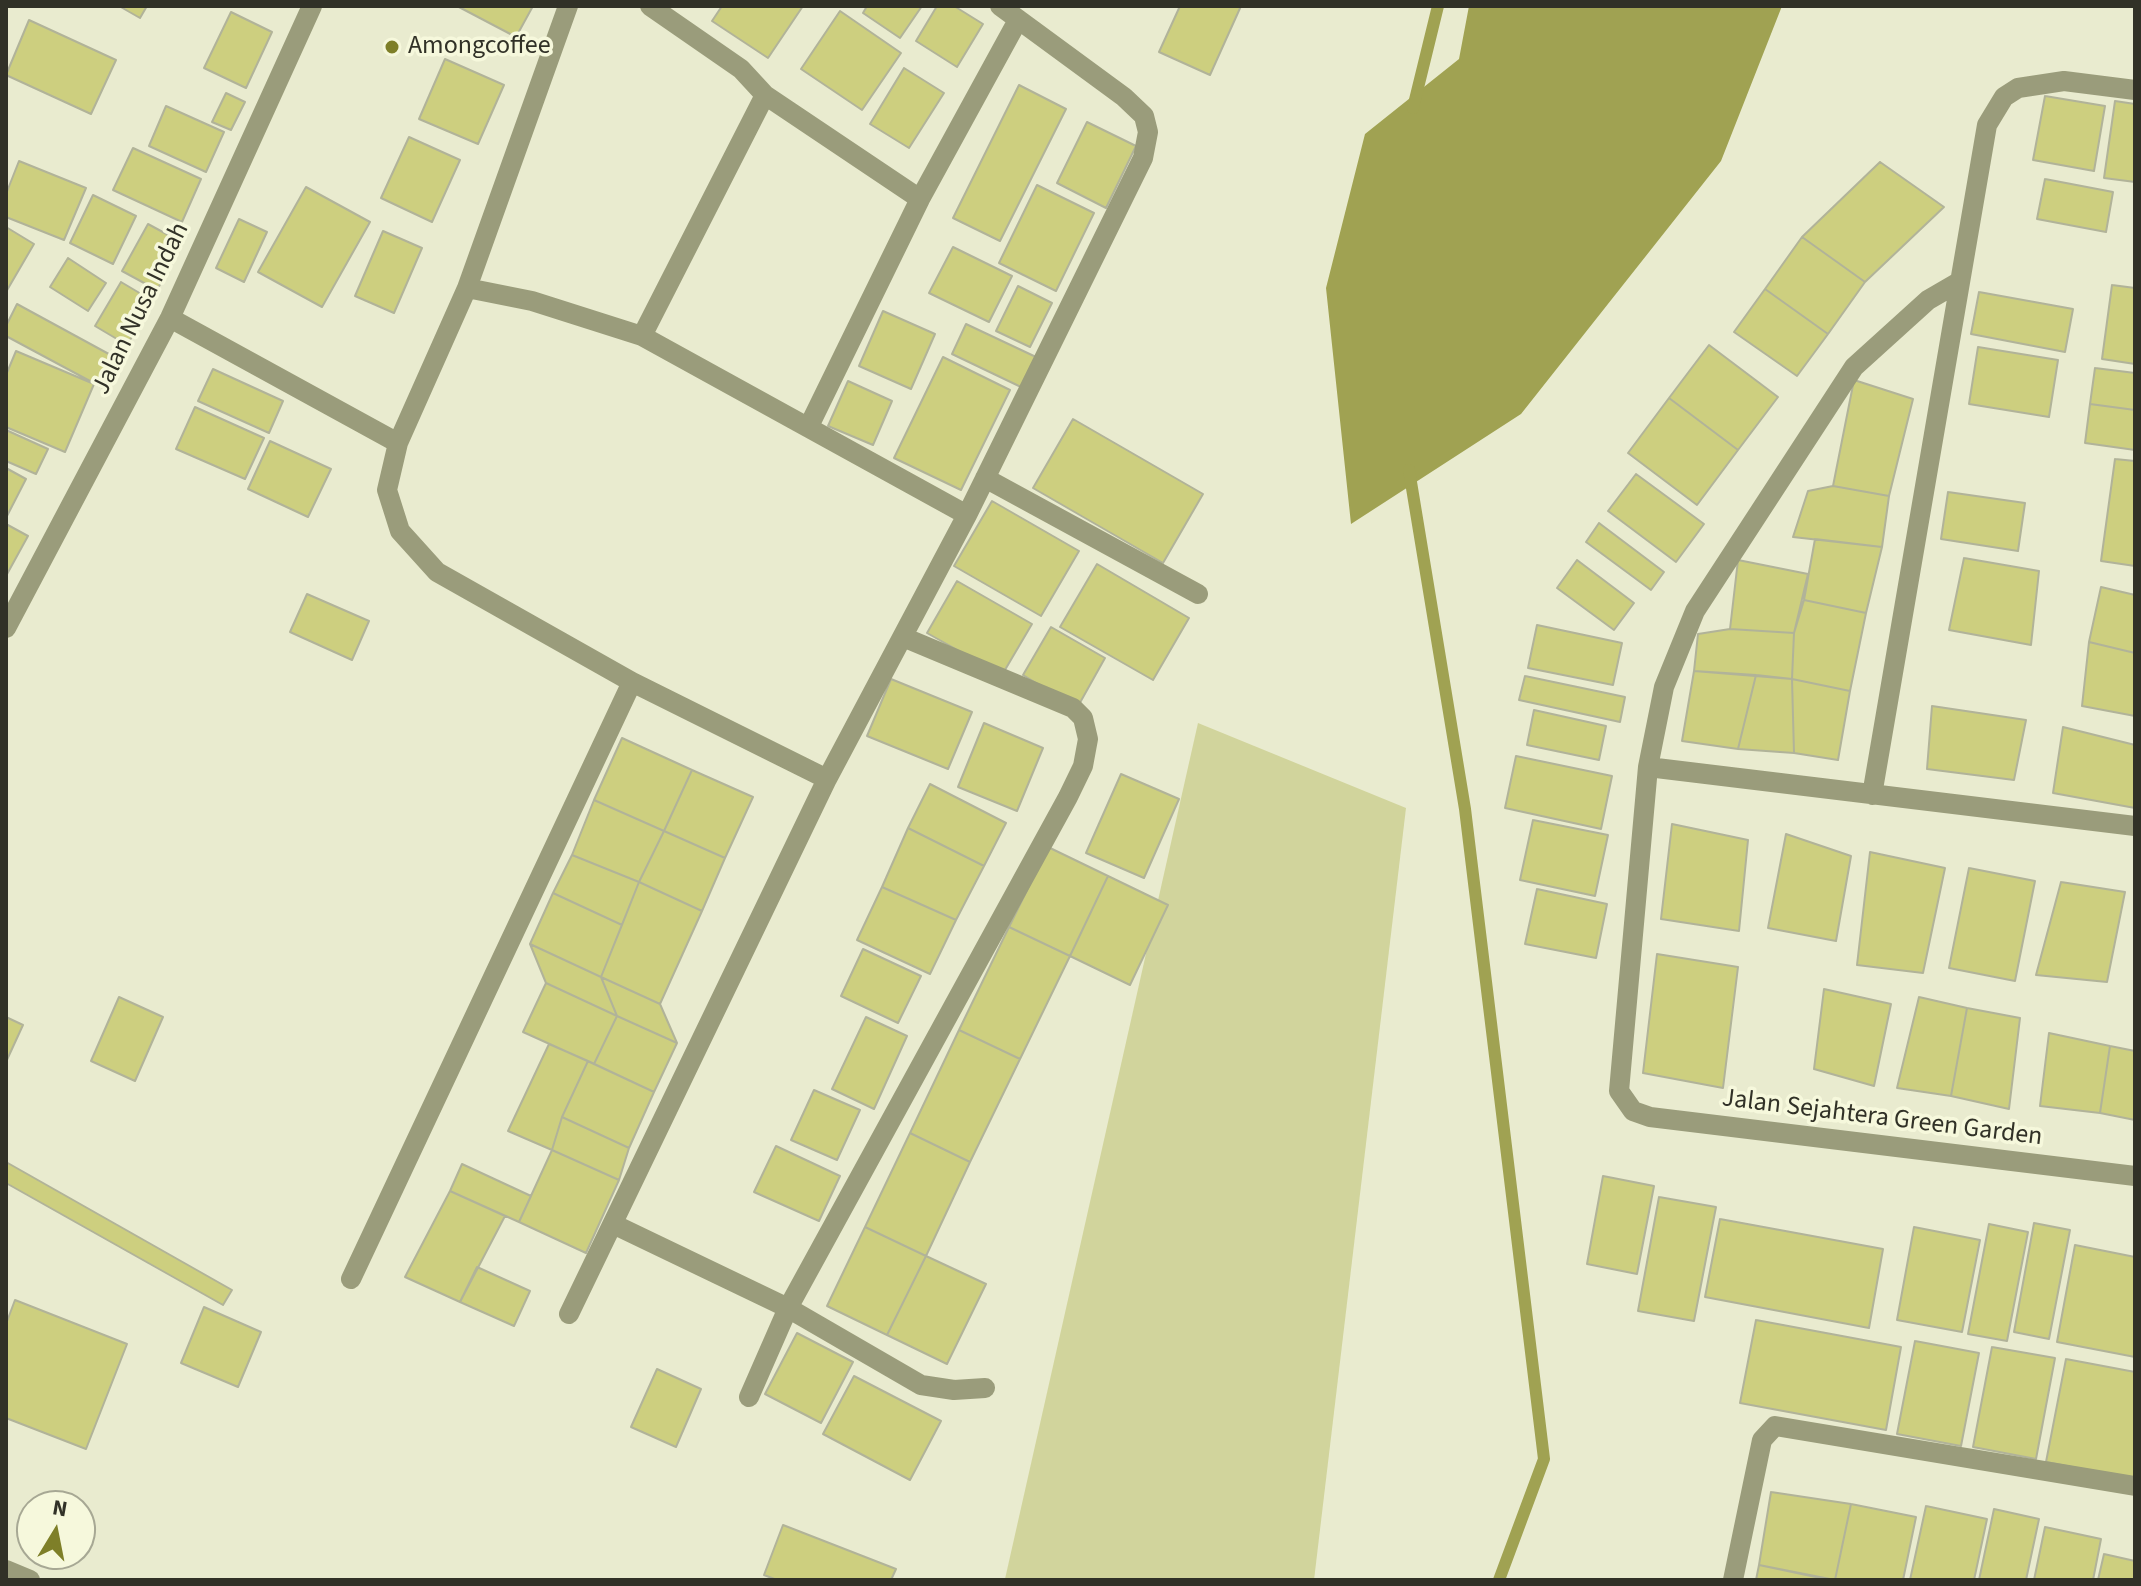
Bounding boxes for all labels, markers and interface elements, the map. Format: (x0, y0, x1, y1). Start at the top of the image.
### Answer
place label: Amongcoffee (408, 31, 551, 63)
marker: Amongcoffee (383, 38, 401, 56)
street label: Jalan Nusa Indah (87, 218, 197, 400)
street label: Jalan Sejahtera Green Garden (1720, 1084, 2044, 1154)
north arrow (16, 1490, 96, 1570)
text: N (50, 1491, 70, 1525)

